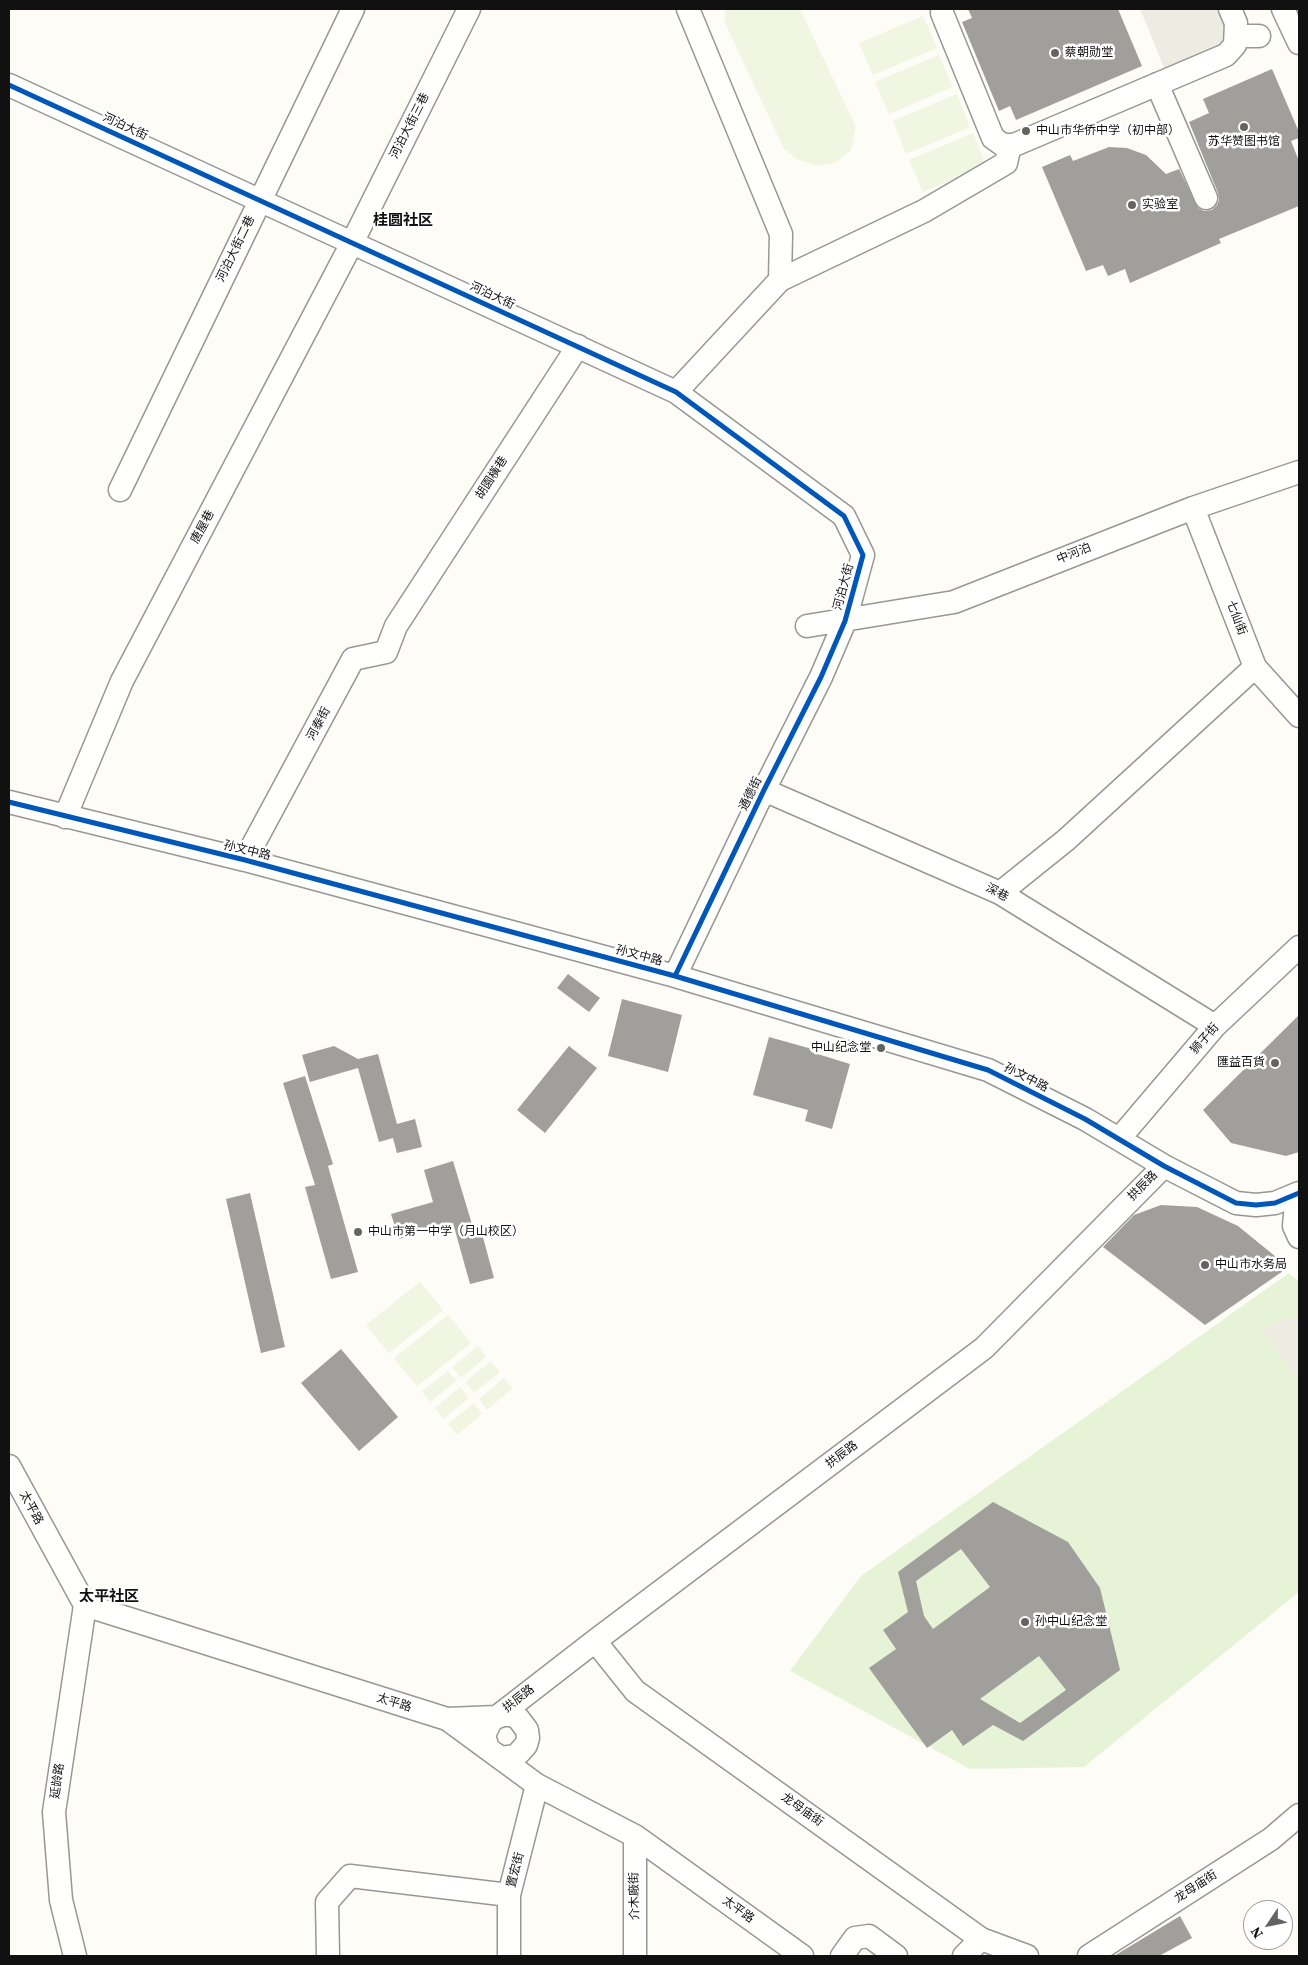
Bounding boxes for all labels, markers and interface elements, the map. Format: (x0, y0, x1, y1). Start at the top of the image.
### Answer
place label: 蔡朝勋堂 (1065, 46, 1113, 60)
marker: 蔡朝勋堂 (1049, 47, 1061, 59)
street label: 河泊大街三巷 (387, 91, 433, 161)
street label: 河泊大街 (100, 110, 150, 144)
marker: 苏华赞图书馆 (1238, 121, 1250, 133)
place label: 中山市华侨中学（初中部） (1036, 124, 1180, 138)
marker: 中山市华侨中学（初中部） (1020, 125, 1032, 137)
place label: 苏华赞图书馆 (1208, 135, 1280, 149)
place label: 实验室 (1142, 198, 1178, 212)
marker: 实验室 (1126, 199, 1138, 211)
district label: 桂圆社区 (373, 212, 433, 230)
street label: 河泊大街二巷 (214, 213, 258, 285)
street label: 河泊大街 (467, 279, 517, 313)
street label: 胡園橫巷 (473, 454, 511, 502)
street label: 唐屋巷 (188, 508, 218, 546)
street label: 中河泊 (1055, 541, 1093, 567)
street label: 河泊大街 (831, 562, 857, 612)
street label: 七仙街 (1223, 599, 1249, 637)
street label: 河泰街 (304, 705, 334, 743)
street label: 通德街 (737, 775, 765, 813)
street label: 孙文中路 (222, 838, 272, 864)
street label: 深巷 (983, 881, 1011, 905)
street label: 孙文中路 (614, 943, 664, 969)
street label: 狮子街 (1188, 1021, 1222, 1057)
place label: 中山纪念堂 (811, 1041, 871, 1055)
marker: 中山纪念堂 (875, 1042, 887, 1054)
place label: 匯益百貨 (1217, 1056, 1265, 1070)
marker: 匯益百貨 (1269, 1057, 1281, 1069)
street label: 孙文中路 (1001, 1061, 1051, 1095)
street label: 拱辰路 (1125, 1168, 1161, 1204)
place label: 中山市第一中学（月山校区） (368, 1225, 524, 1239)
marker: 中山市第一中学（月山校区） (352, 1226, 364, 1238)
place label: 中山市水务局 (1215, 1258, 1287, 1272)
marker: 中山市水务局 (1199, 1259, 1211, 1271)
street label: 拱辰路 (823, 1438, 861, 1472)
street label: 太平路 (16, 1489, 46, 1527)
district label: 太平社区 (79, 1588, 139, 1606)
place label: 孙中山纪念堂 (1035, 1615, 1107, 1629)
marker: 孙中山纪念堂 (1019, 1616, 1031, 1628)
street label: 拱辰路 (500, 1682, 538, 1716)
street label: 太平路 (375, 1691, 413, 1715)
street label: 延龄路 (48, 1762, 68, 1800)
street label: 龙母庙街 (778, 1790, 826, 1830)
street label: 置宏街 (505, 1851, 527, 1889)
street label: 龙母庙街 (1172, 1868, 1220, 1906)
street label: 介木廠街 (627, 1872, 643, 1920)
street label: 太平路 (719, 1894, 757, 1926)
north arrow (1243, 1900, 1293, 1950)
text: N (1245, 1923, 1268, 1943)

